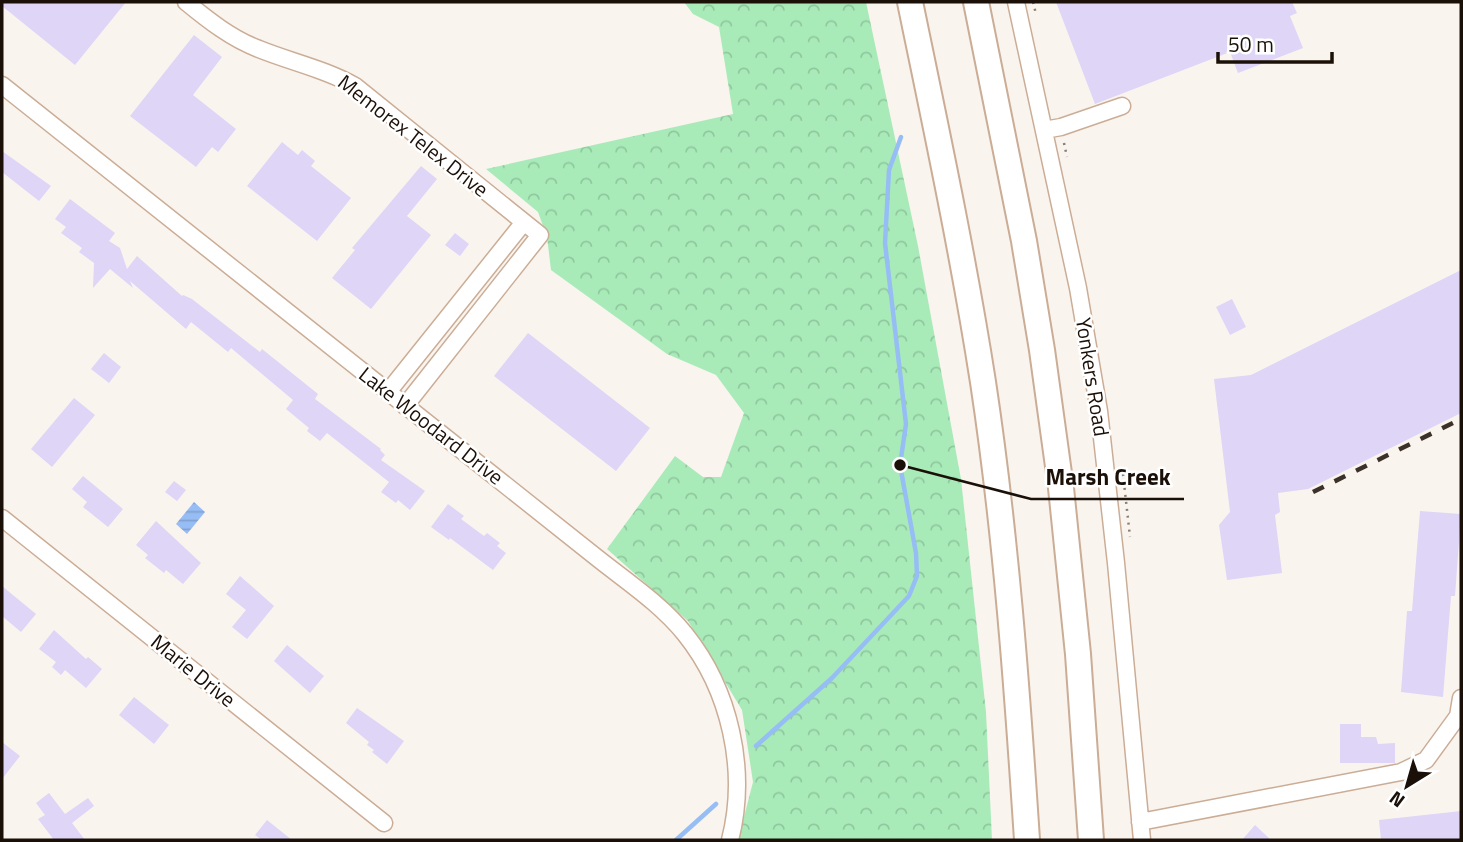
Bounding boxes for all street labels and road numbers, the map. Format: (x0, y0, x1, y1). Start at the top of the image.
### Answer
street label: Memorex Telex Drive (331, 66, 496, 204)
street label: Yonkers Road (1068, 315, 1118, 438)
street label: Lake Woodard Drive (352, 358, 511, 492)
street label: Marie Drive (144, 626, 243, 714)

